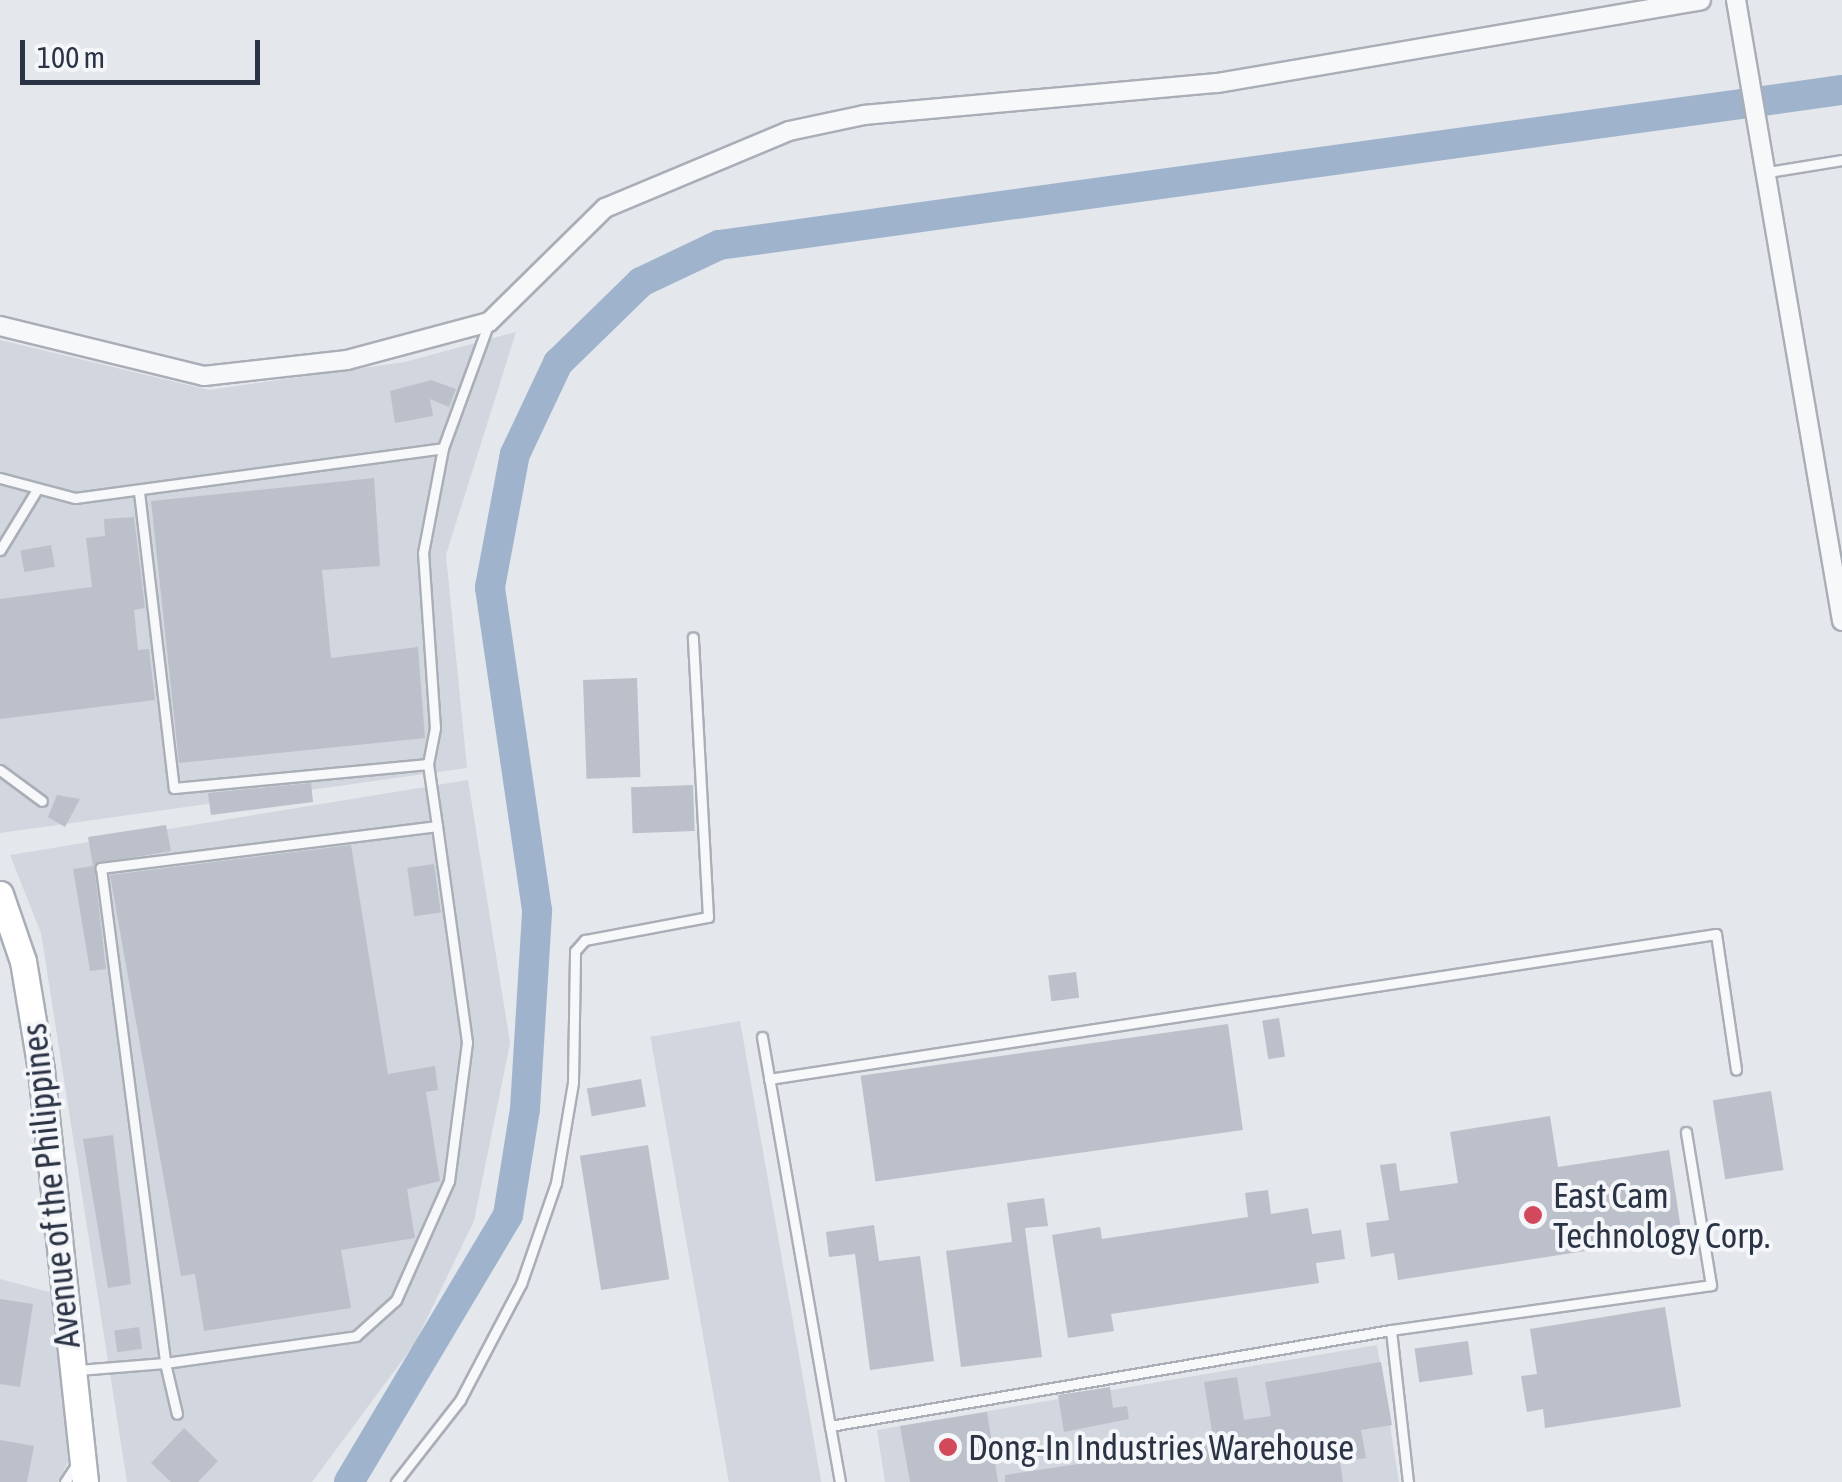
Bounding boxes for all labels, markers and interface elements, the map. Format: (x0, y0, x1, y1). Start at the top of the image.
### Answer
scale bar (25, 20, 265, 82)
text: 100 m (37, 40, 105, 74)
street label: Avenue of the Philippines (12, 1022, 88, 1350)
place label: East Cam Technology Corp. (1553, 1174, 1770, 1256)
marker: East Cam Technology Corp. (1522, 1204, 1544, 1226)
place label: Dong-In Industries Warehouse (968, 1426, 1354, 1468)
marker: Dong-In Industries Warehouse (937, 1436, 959, 1458)

